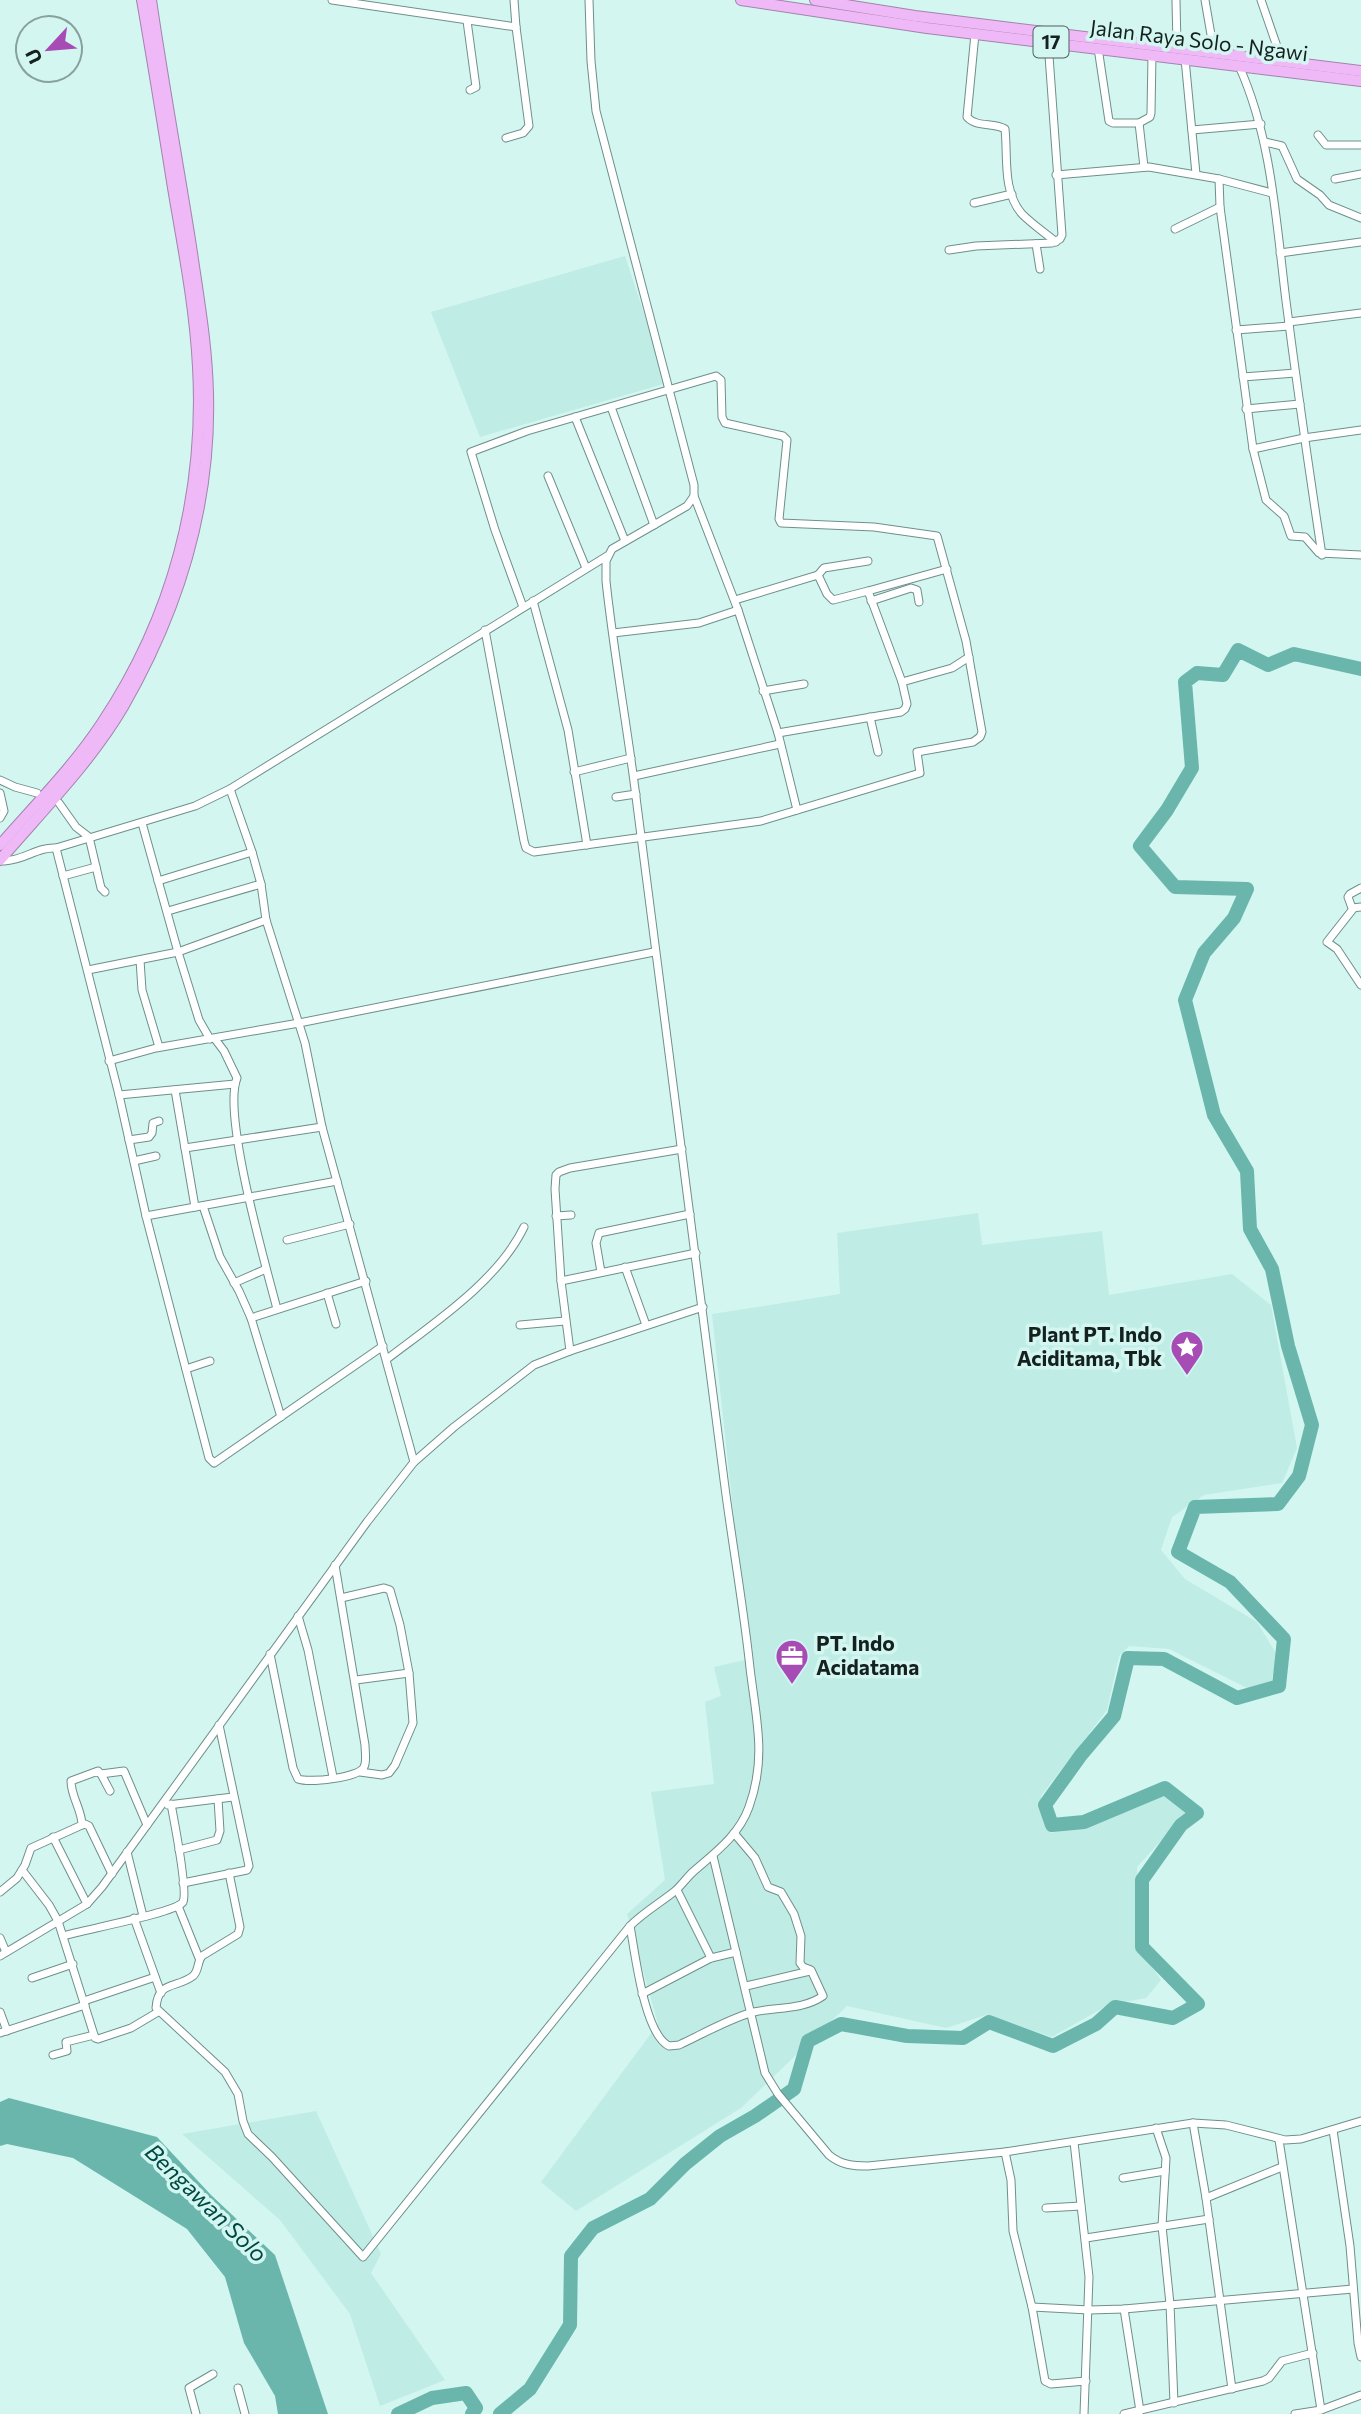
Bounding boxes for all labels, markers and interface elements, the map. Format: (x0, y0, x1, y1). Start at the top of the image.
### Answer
north arrow (14, 14, 84, 84)
street label: Jalan Raya Solo - Ngawi (1089, 14, 1310, 65)
road number: 17 (1034, 26, 1068, 58)
text: U (20, 45, 47, 68)
place label: Plant PT. Indo Aciditama, Tbk (1017, 1321, 1162, 1370)
place icon: Plant PT. Indo Aciditama, Tbk (1168, 1328, 1206, 1377)
place label: PT. Indo Acidatama (816, 1630, 919, 1679)
office icon: PT. Indo Acidatama (773, 1637, 811, 1686)
water label: Bengawan Solo (140, 2137, 273, 2267)

